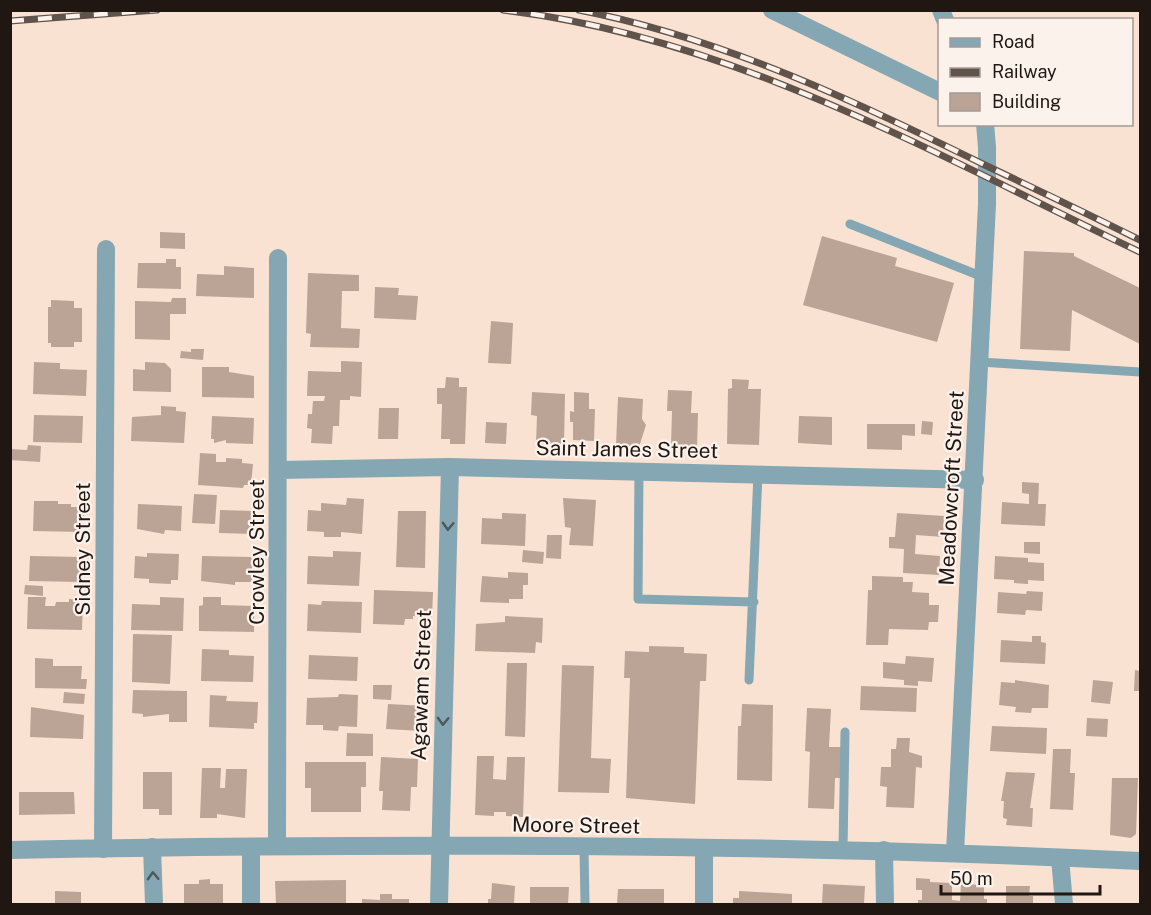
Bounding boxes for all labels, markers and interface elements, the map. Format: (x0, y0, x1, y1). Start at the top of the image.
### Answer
legend (938, 18, 1133, 126)
text: Road (992, 31, 1035, 52)
text: Railway (992, 61, 1057, 82)
text: Building (992, 91, 1061, 112)
street label: Meadowcroft Street (933, 390, 969, 586)
street label: Saint James Street (535, 435, 719, 463)
street label: Crowley Street (244, 479, 269, 625)
street label: Sidney Street (70, 482, 95, 616)
one-way arrow (442, 521, 455, 530)
street label: Agawam Street (406, 609, 436, 761)
one-way arrow (436, 716, 449, 725)
street label: Moore Street (512, 811, 640, 839)
scale bar (941, 858, 1100, 896)
text: 50 m (950, 868, 993, 889)
one-way arrow (147, 871, 159, 880)

